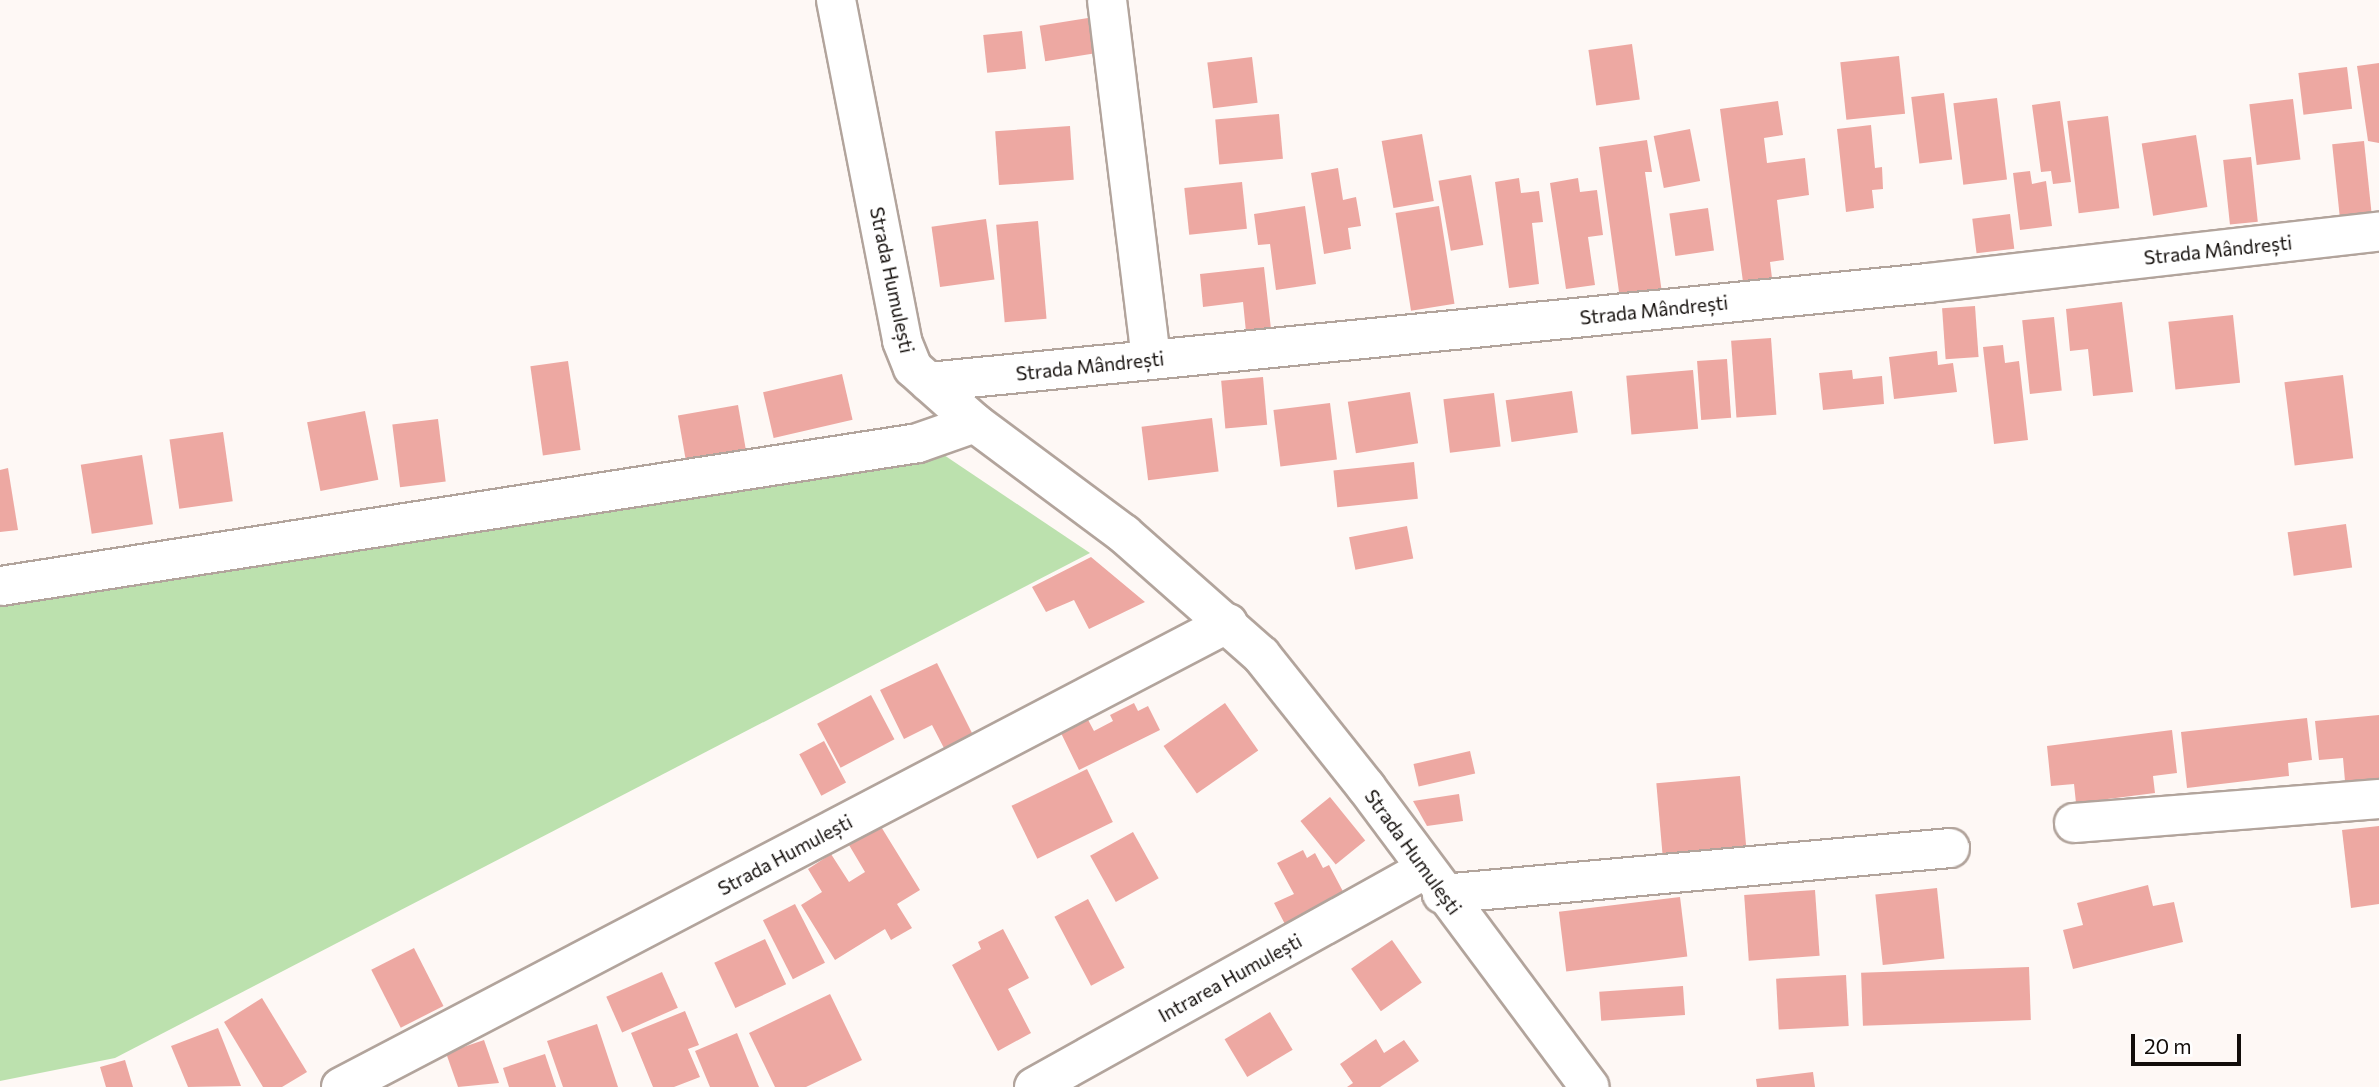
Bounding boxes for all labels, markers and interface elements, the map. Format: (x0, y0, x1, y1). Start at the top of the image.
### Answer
street label: Strada Humulești (865, 205, 919, 355)
street label: Strada Mândrești (2143, 231, 2293, 269)
street label: Strada Mândrești (1579, 291, 1729, 329)
street label: Strada Mândrești (1015, 347, 1165, 385)
street label: Strada Humulești (1360, 785, 1466, 919)
street label: Strada Humulești (714, 810, 856, 900)
street label: Intrarea Humulești (1154, 929, 1306, 1027)
scale bar (2134, 1020, 2244, 1064)
text: 20 m (2144, 1033, 2192, 1058)

